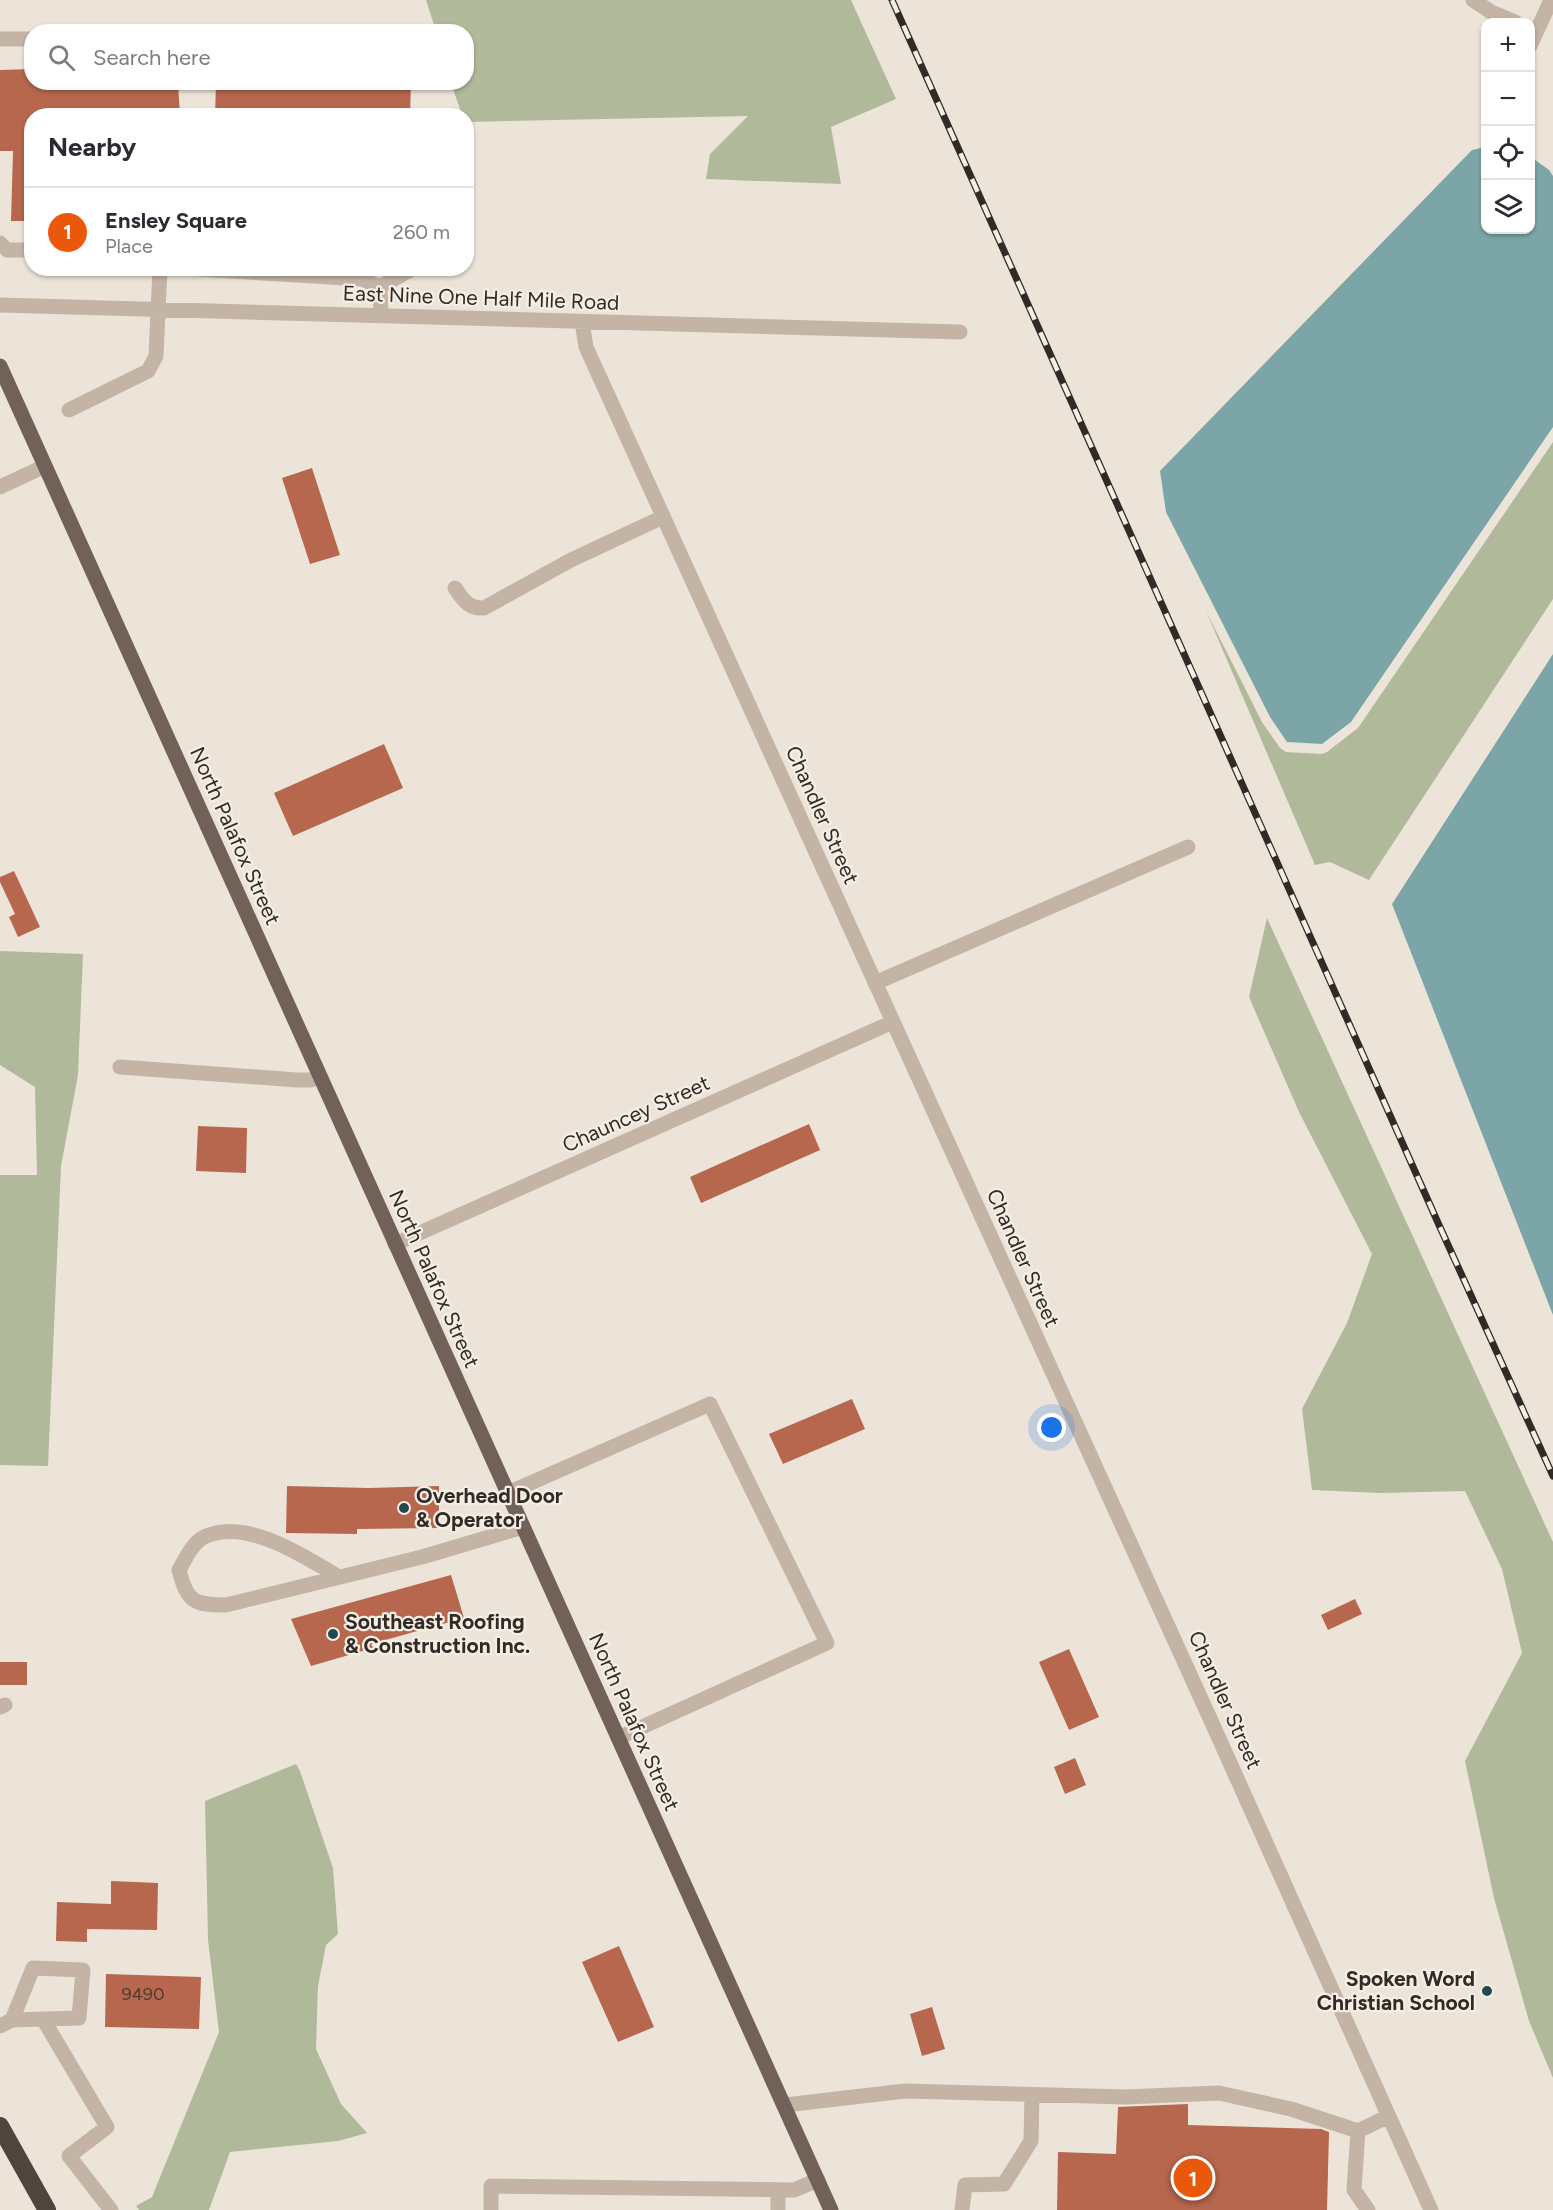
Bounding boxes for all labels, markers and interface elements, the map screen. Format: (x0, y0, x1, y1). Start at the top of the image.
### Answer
map controls (1481, 18, 1535, 234)
button: + (1481, 18, 1535, 72)
search box (24, 24, 474, 90)
icon: search (45, 41, 78, 74)
text: Search here (93, 44, 211, 71)
button: − (1481, 72, 1535, 126)
button: locate (1481, 126, 1535, 180)
text: Nearby (48, 131, 136, 163)
button: layers (1481, 180, 1535, 234)
text: Ensley Square (105, 207, 247, 234)
text: 1 (63, 220, 72, 244)
text: 260 m (393, 220, 450, 244)
text: Place (105, 234, 153, 258)
street label: East Nine One Half Mile Road (342, 280, 620, 315)
street label: Chandler Street (781, 742, 864, 888)
street label: North Palafox Street (185, 743, 286, 929)
street label: Chauncey Street (558, 1070, 713, 1157)
street label: Chandler Street (982, 1185, 1065, 1331)
street label: North Palafox Street (384, 1186, 485, 1372)
your location (1037, 1413, 1066, 1442)
place label: Overhead Door & Operator (416, 1483, 563, 1532)
marker: Overhead Door & Operator (397, 1501, 411, 1515)
place label: Southeast Roofing & Construction Inc. (345, 1609, 530, 1658)
marker: Southeast Roofing & Construction Inc. (326, 1627, 340, 1641)
street label: Chandler Street (1184, 1627, 1267, 1773)
street label: North Palafox Street (584, 1629, 685, 1815)
place label: Spoken Word Christian School (1317, 1966, 1475, 2015)
house number: 9490 (121, 1983, 165, 2005)
marker: Spoken Word Christian School (1480, 1984, 1494, 1998)
pin: 1 (1174, 2156, 1212, 2200)

